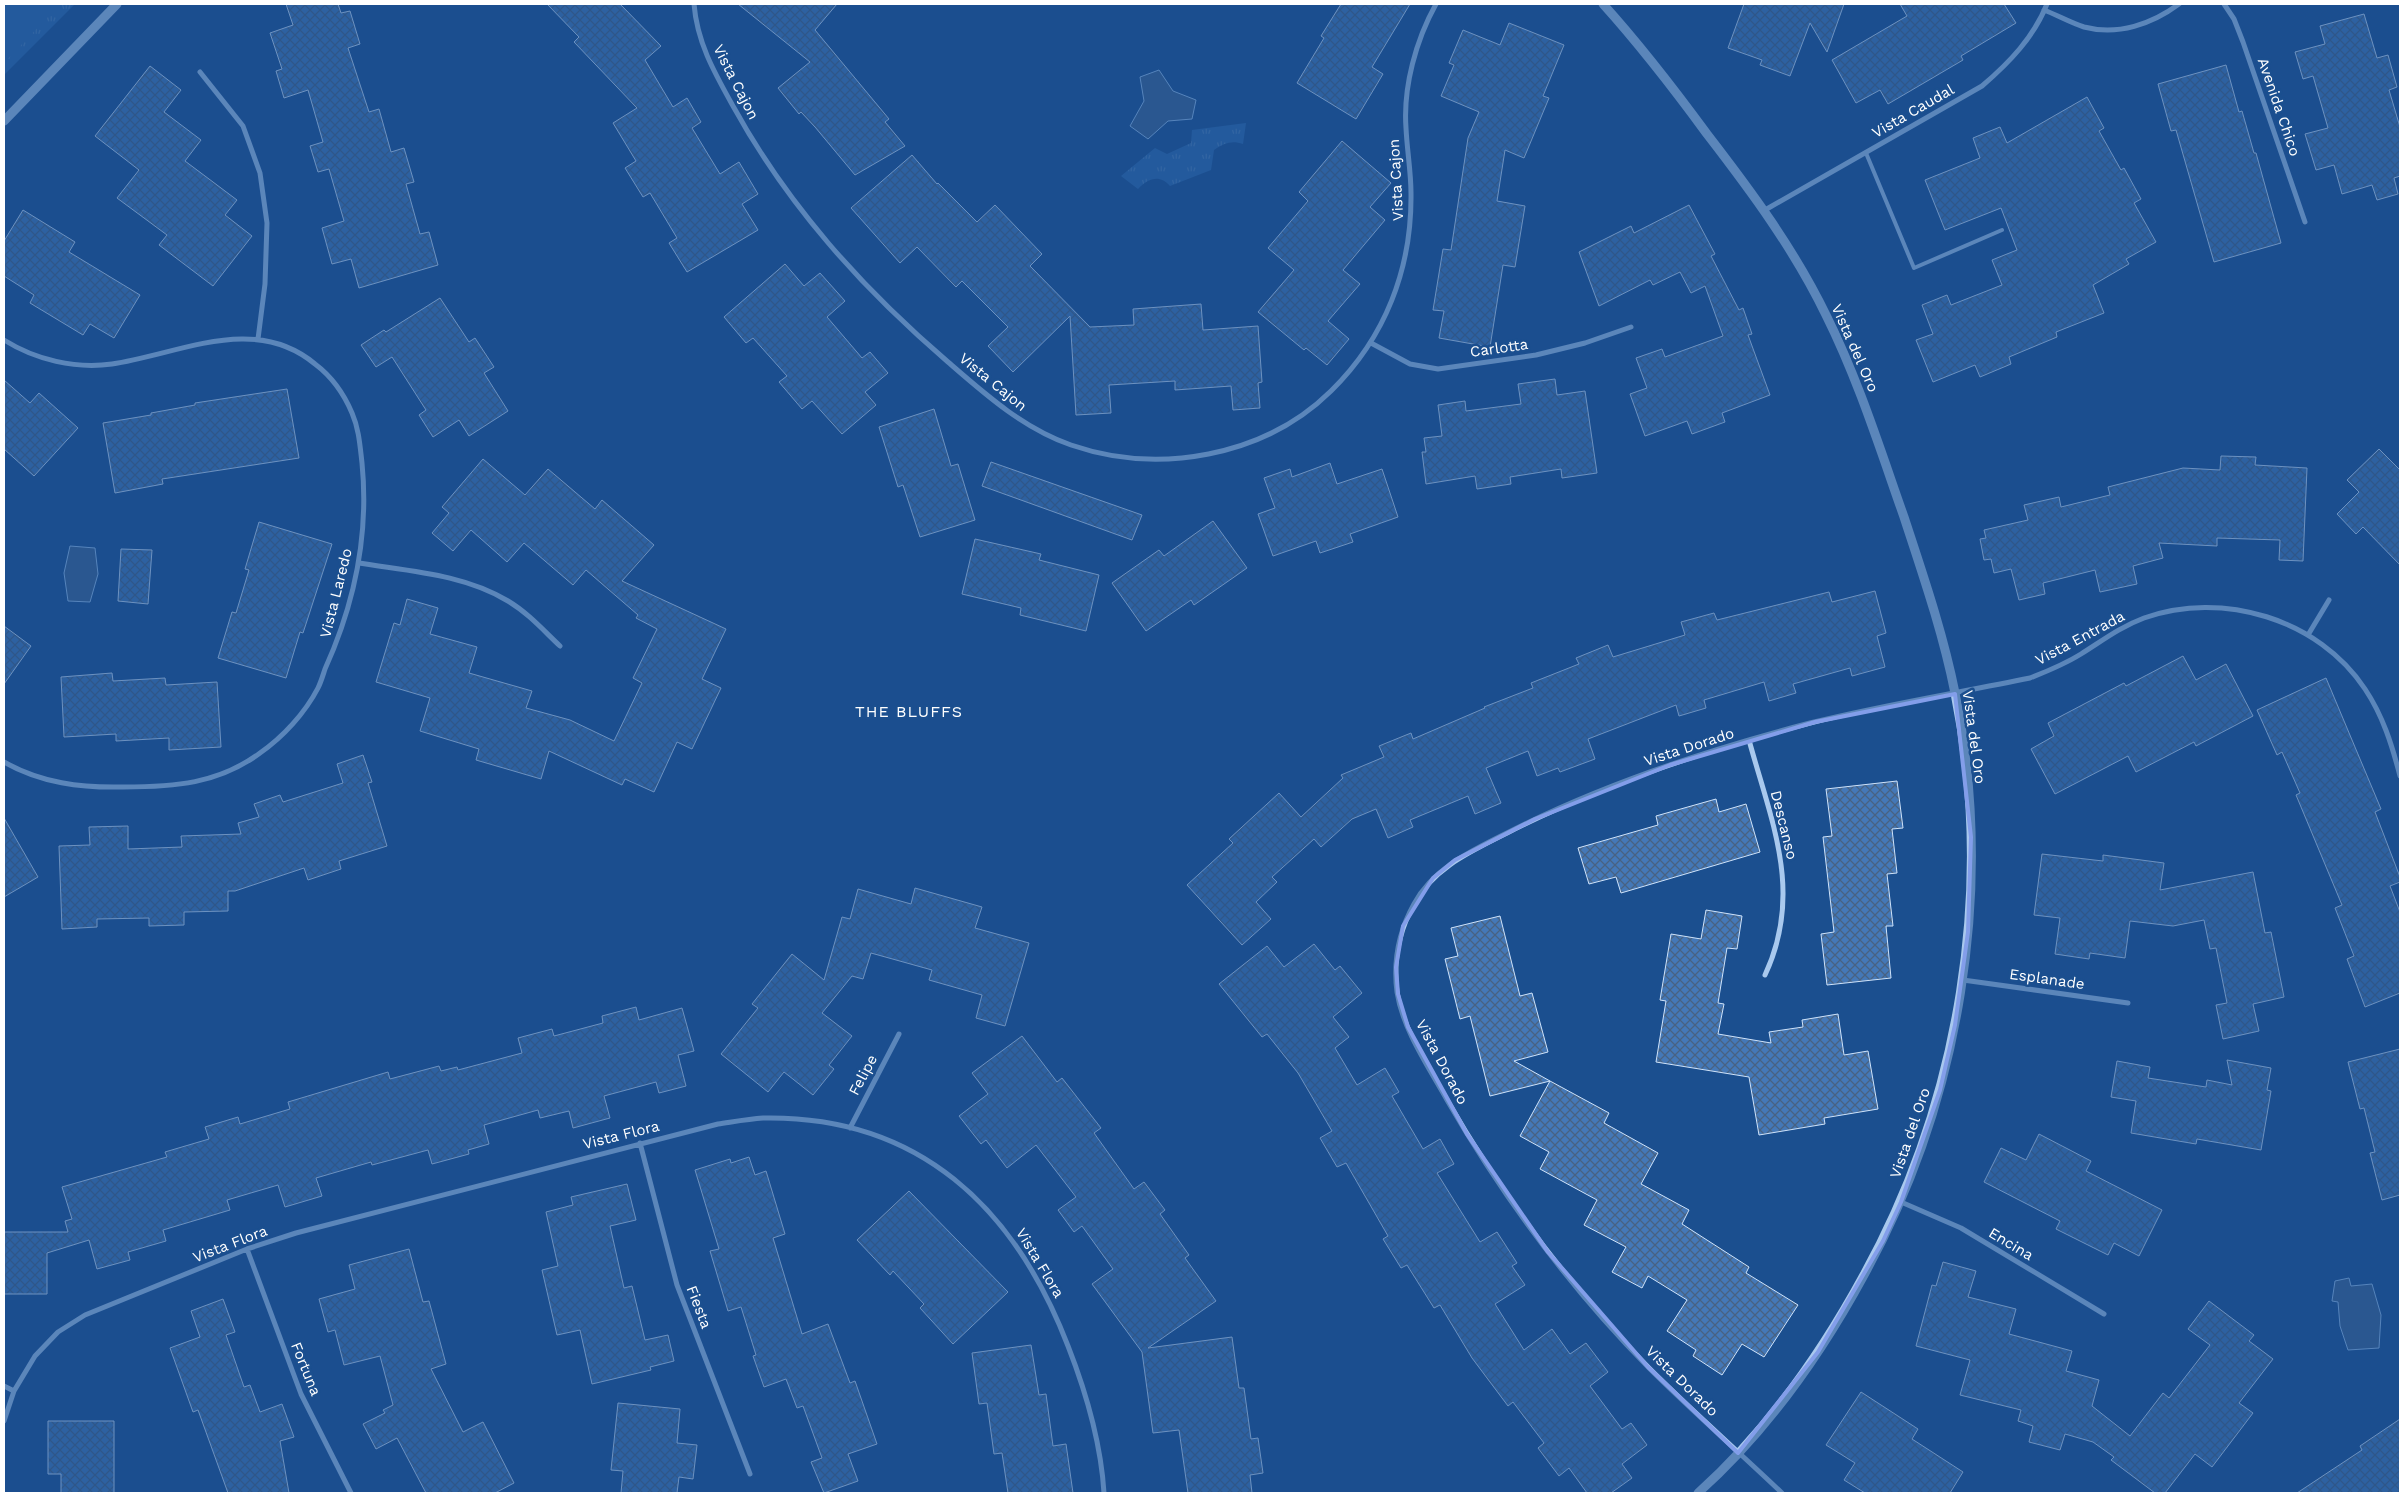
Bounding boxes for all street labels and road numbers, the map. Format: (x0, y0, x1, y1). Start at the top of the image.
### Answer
street label: Vista Cajon (709, 41, 763, 123)
street label: Avenida Chico (2254, 55, 2304, 159)
street label: Vista Caudal (1869, 80, 1958, 142)
street label: Vista Cajon (1385, 138, 1407, 222)
street label: Vista del Oro (1828, 301, 1882, 395)
street label: Carlotta (1469, 335, 1530, 361)
street label: Vista Cajon (955, 349, 1031, 415)
street label: Vista Laredo (316, 546, 356, 640)
street label: Vista Entrada (2032, 607, 2128, 669)
street label: Vista del Oro (1959, 689, 1989, 785)
street label: Vista Dorado (1642, 724, 1736, 770)
street label: Descanso (1767, 789, 1801, 861)
street label: Esplanade (2008, 965, 2086, 993)
street label: Vista Dorado (1412, 1016, 1472, 1108)
street label: Felipe (845, 1052, 881, 1098)
street label: Vista del Oro (1886, 1085, 1934, 1181)
street label: Vista Flora (581, 1117, 662, 1153)
street label: Vista Flora (190, 1221, 270, 1266)
street label: Encina (1985, 1224, 2037, 1265)
street label: Vista Flora (1012, 1225, 1068, 1302)
street label: Fiesta (683, 1283, 716, 1331)
street label: Fortuna (287, 1340, 325, 1399)
street label: Vista Dorado (1642, 1342, 1722, 1420)

